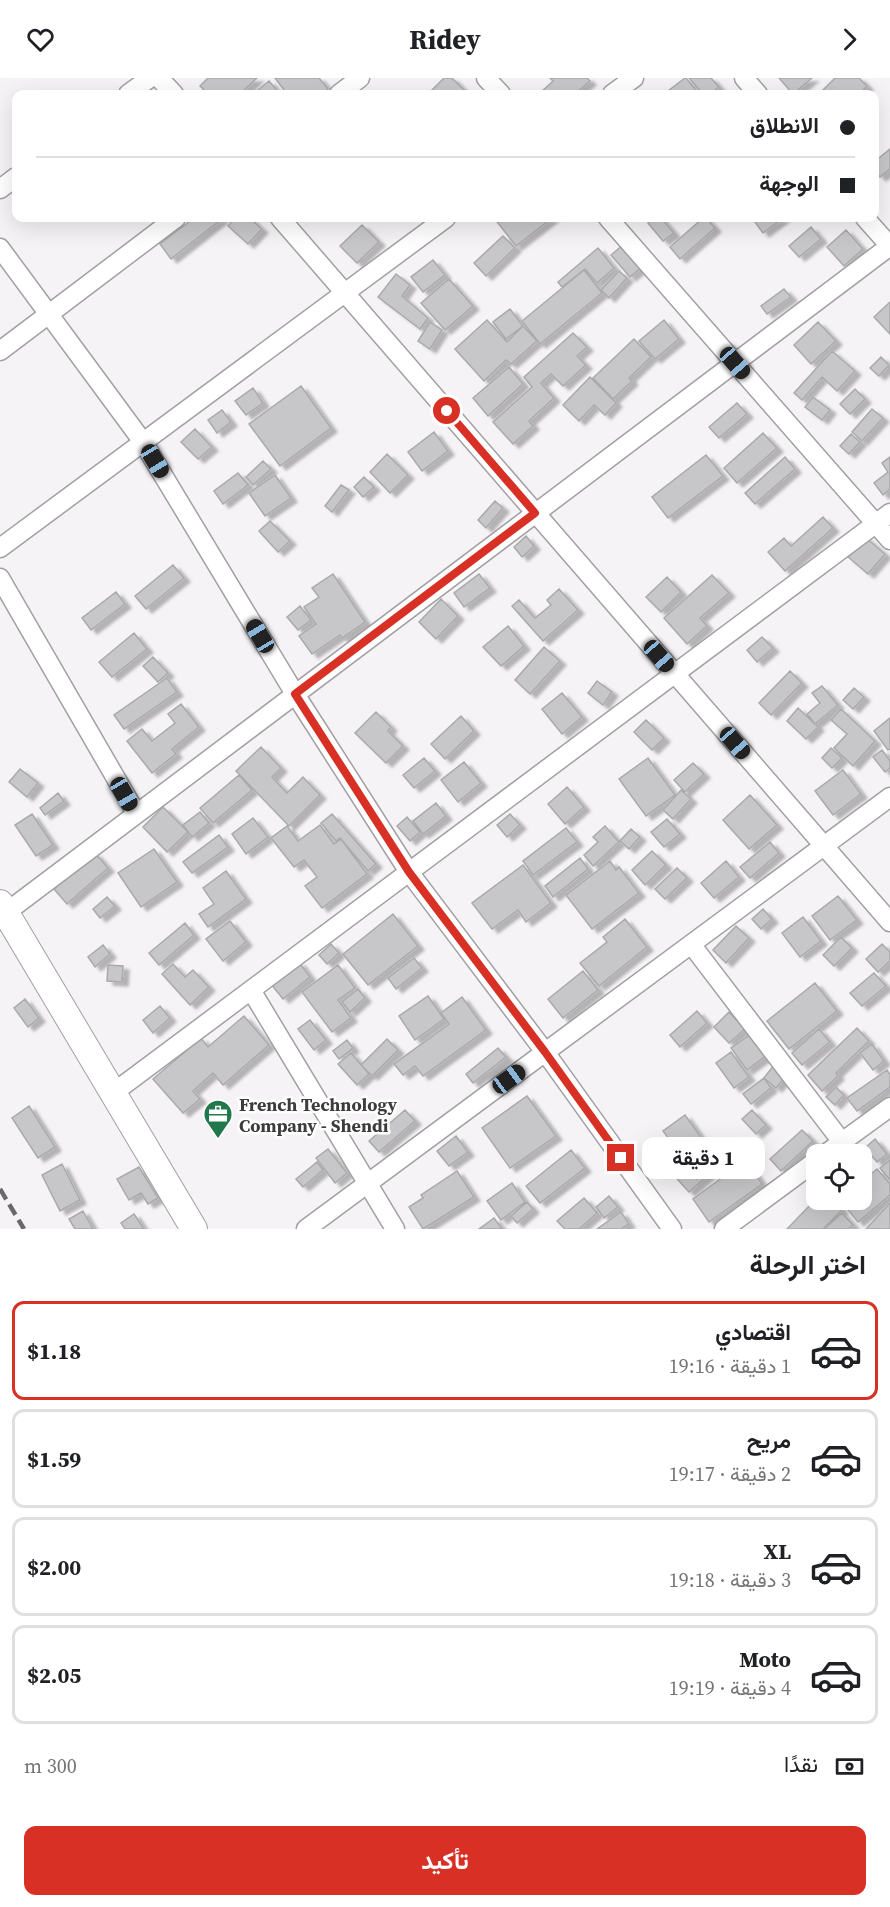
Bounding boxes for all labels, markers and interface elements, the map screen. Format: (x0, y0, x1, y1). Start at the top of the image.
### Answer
text: Ridey (409, 21, 481, 58)
icon: heart (24, 23, 57, 56)
icon: forward (833, 23, 866, 56)
text: الانطلاق (750, 110, 819, 140)
text: الوجهة (759, 168, 819, 198)
car (716, 344, 754, 382)
route start (433, 397, 460, 424)
car (138, 441, 172, 481)
car (243, 616, 277, 656)
car (640, 637, 678, 675)
car (716, 724, 754, 762)
car (107, 774, 141, 814)
car (489, 1061, 529, 1097)
place label: French Technology Company - Shendi (239, 1092, 398, 1138)
office icon: French Technology Company - Shendi (202, 1098, 234, 1140)
callout: 1 دقيقة (642, 1137, 765, 1179)
route end (607, 1144, 634, 1171)
text: 1 دقيقة (672, 1144, 735, 1172)
map controls (806, 1144, 872, 1210)
button: locate (806, 1144, 872, 1210)
text: اختر الرحلة (749, 1246, 866, 1283)
text: اقتصادي (715, 1317, 791, 1347)
icon: car (809, 1324, 863, 1378)
text: $1.18 (27, 1336, 81, 1366)
text: 1 دقيقة · 19:16 (669, 1352, 791, 1380)
text: مريح (747, 1425, 791, 1455)
icon: car (809, 1432, 863, 1486)
text: $1.59 (27, 1444, 81, 1474)
text: 2 دقيقة · 19:17 (669, 1460, 791, 1488)
text: XL (764, 1536, 791, 1566)
icon: car (809, 1540, 863, 1594)
text: $2.00 (27, 1552, 81, 1582)
text: 3 دقيقة · 19:18 (669, 1566, 791, 1594)
text: Moto (739, 1644, 791, 1674)
icon: car (809, 1648, 863, 1702)
text: $2.05 (27, 1660, 81, 1690)
text: 4 دقيقة · 19:19 (669, 1674, 791, 1702)
text: نقدًا (784, 1749, 818, 1779)
icon: cash (833, 1750, 866, 1783)
text: 300 m (24, 1752, 77, 1780)
button: تأكيد (24, 1826, 866, 1895)

